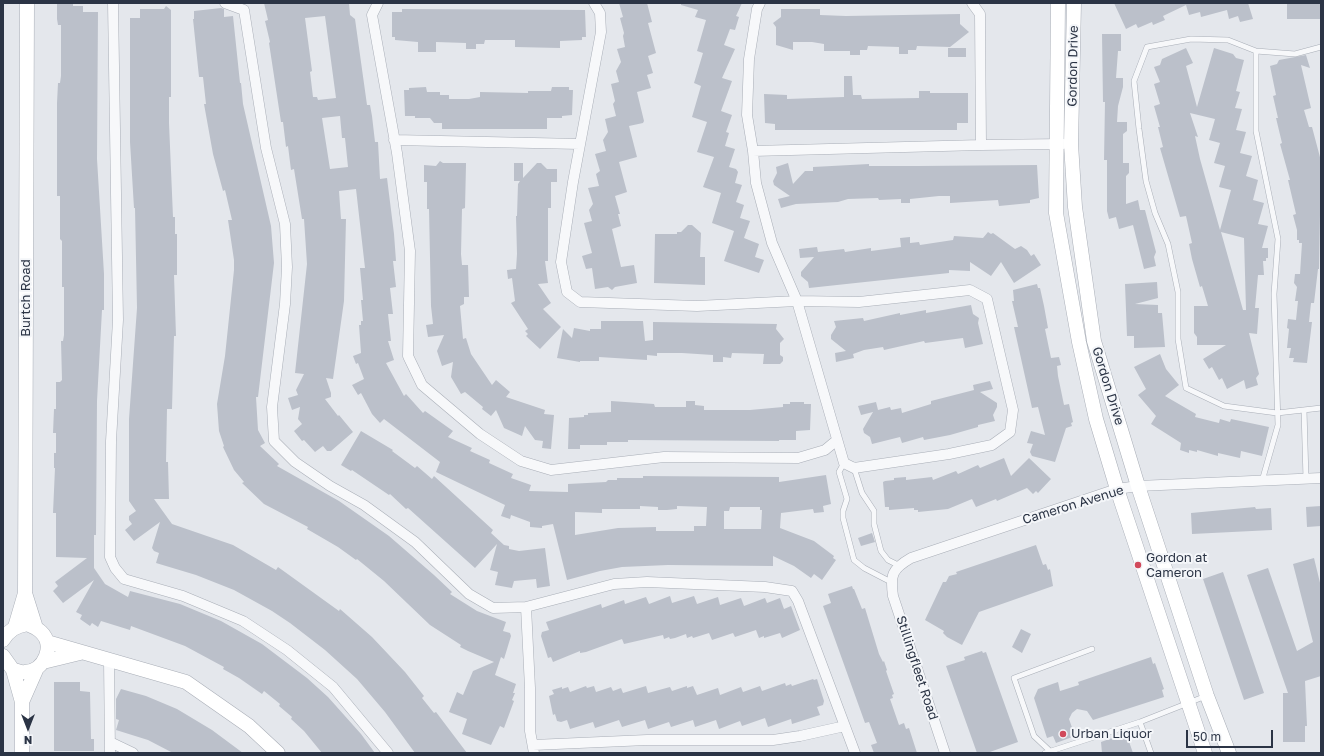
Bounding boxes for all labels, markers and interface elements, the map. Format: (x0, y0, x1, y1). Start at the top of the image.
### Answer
street label: Gordon Drive (1064, 25, 1082, 107)
street label: Burtch Road (18, 259, 34, 337)
street label: Gordon Drive (1089, 345, 1127, 427)
street label: Cameron Avenue (1020, 482, 1126, 528)
place label: Gordon at Cameron (1146, 550, 1207, 581)
marker: Gordon at Cameron (1133, 560, 1143, 570)
street label: Stillingfleet Road (893, 614, 941, 722)
north arrow (8, 708, 48, 748)
scale bar (1188, 722, 1275, 748)
place label: Urban Liquor (1071, 726, 1152, 742)
marker: Urban Liquor (1058, 729, 1068, 739)
text: 50 m (1193, 729, 1221, 744)
text: N (24, 734, 32, 747)

